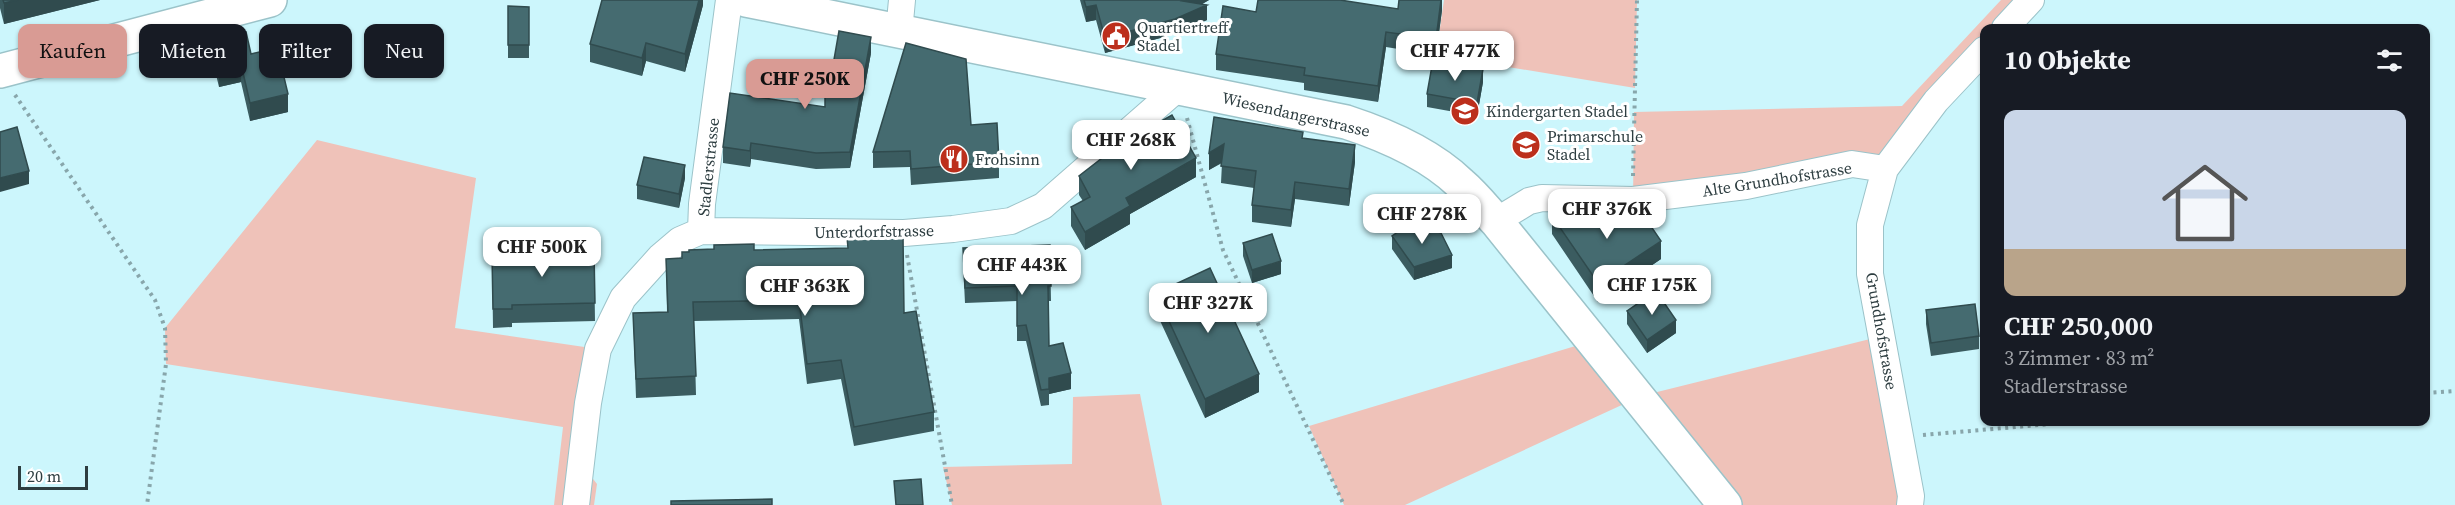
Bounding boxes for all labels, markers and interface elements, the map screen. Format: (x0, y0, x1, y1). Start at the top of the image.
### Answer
place label: Quartiertreff Stadel (1137, 16, 1230, 56)
public building icon: Quartiertreff Stadel (1100, 20, 1132, 52)
chip: Kaufen (18, 24, 127, 78)
chip: Mieten (139, 24, 247, 78)
chip: Filter (259, 24, 352, 78)
chip: Neu (364, 24, 444, 78)
pin: CHF 477K (1393, 31, 1517, 82)
text: CHF 477K (1410, 36, 1500, 64)
text: 10 Objekte (2004, 42, 2131, 78)
icon: filters (2373, 44, 2406, 77)
pin: CHF 250K (743, 59, 867, 110)
text: CHF 250K (760, 64, 850, 92)
street label: Wiesendangerstrasse (1220, 86, 1372, 142)
school or university icon: Kindergarten Stadel (1449, 95, 1481, 127)
place label: Kindergarten Stadel (1486, 100, 1628, 122)
street label: Stadlerstrasse (692, 117, 724, 217)
pin: CHF 268K (1069, 120, 1193, 171)
text: CHF 268K (1086, 125, 1176, 153)
place label: Primarschule Stadel (1547, 125, 1643, 165)
school or university icon: Primarschule Stadel (1510, 129, 1542, 161)
restaurant icon: Frohsinn (938, 143, 970, 175)
place label: Frohsinn (975, 148, 1040, 170)
icon: home (2151, 149, 2259, 257)
street label: Alte Grundhofstrasse (1701, 156, 1853, 202)
pin: CHF 376K (1545, 189, 1669, 240)
pin: CHF 278K (1360, 194, 1484, 245)
text: CHF 376K (1562, 194, 1652, 222)
text: CHF 278K (1377, 199, 1467, 227)
street label: Unterdorfstrasse (814, 219, 934, 243)
pin: CHF 500K (480, 227, 604, 278)
text: CHF 500K (497, 232, 587, 260)
pin: CHF 443K (960, 245, 1084, 296)
text: CHF 443K (977, 250, 1067, 278)
pin: CHF 175K (1590, 265, 1714, 316)
pin: CHF 363K (743, 266, 867, 317)
text: CHF 175K (1607, 270, 1697, 298)
text: CHF 363K (760, 271, 850, 299)
street label: Grundhofstrasse (1861, 271, 1903, 391)
pin: CHF 327K (1146, 283, 1270, 334)
text: CHF 327K (1163, 288, 1253, 316)
text: CHF 250,000 (2004, 308, 2153, 344)
text: 3 Zimmer · 83 m² (2004, 344, 2154, 372)
text: Stadlerstrasse (2004, 372, 2128, 400)
scale bar (18, 463, 88, 490)
text: 20 m (27, 465, 61, 487)

